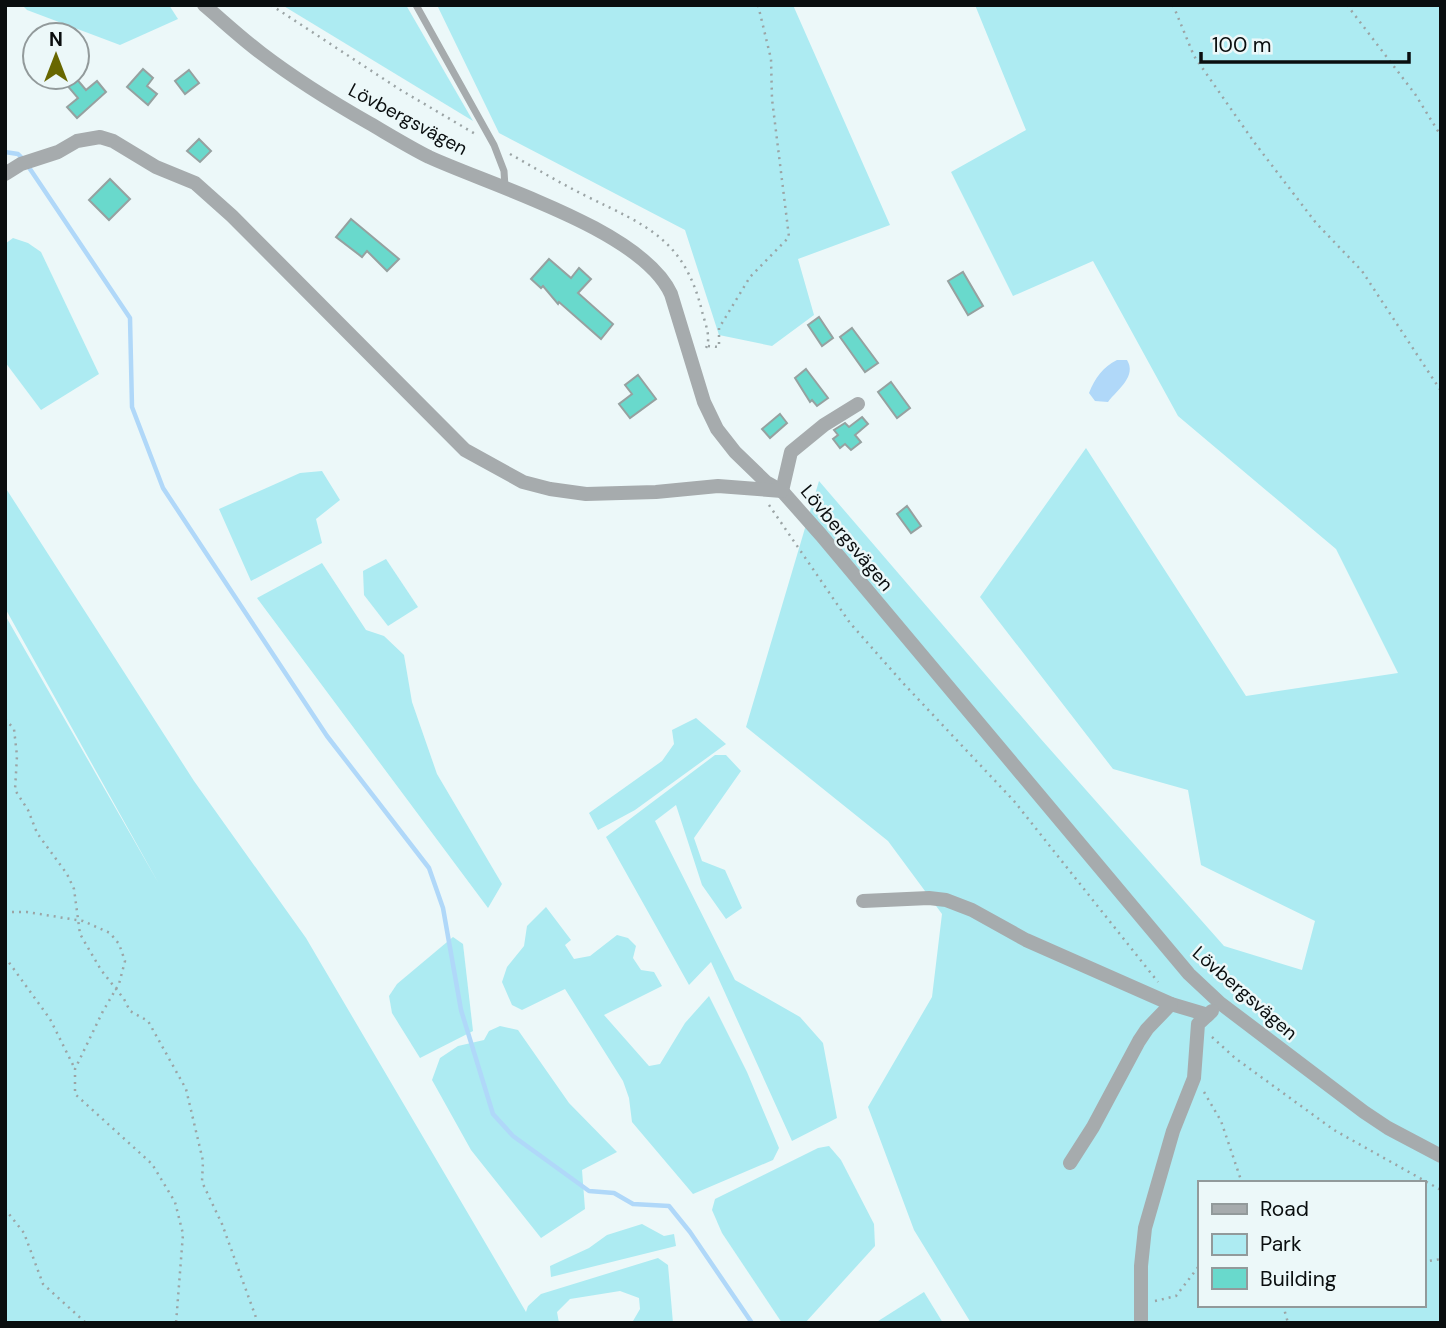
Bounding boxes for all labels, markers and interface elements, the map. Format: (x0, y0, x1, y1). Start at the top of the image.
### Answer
north arrow (21, 21, 91, 91)
scale bar (1201, 21, 1409, 65)
text: N (49, 27, 63, 52)
text: 100 m (1212, 31, 1272, 59)
street label: Lövbergsvägen (344, 77, 472, 161)
street label: Lövbergsvägen (795, 480, 899, 596)
street label: Lövbergsvägen (1187, 940, 1303, 1046)
legend (1198, 1181, 1425, 1307)
text: Road (1260, 1195, 1309, 1223)
text: Park (1260, 1230, 1302, 1258)
text: Building (1260, 1265, 1337, 1293)

